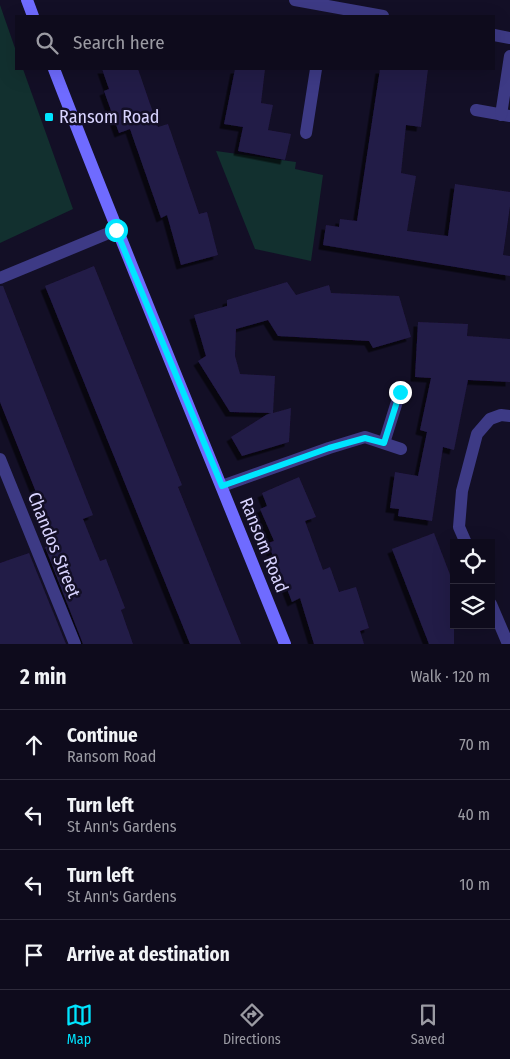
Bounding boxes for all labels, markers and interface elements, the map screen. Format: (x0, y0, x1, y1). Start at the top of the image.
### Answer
search box (15, 15, 495, 70)
icon: search (33, 29, 61, 57)
text: Search here (73, 31, 165, 54)
place label: Ransom Road (59, 106, 159, 128)
marker: Ransom Road (43, 111, 55, 123)
route start (105, 219, 128, 242)
route end (389, 381, 412, 404)
street label: Chandos Street (23, 489, 85, 601)
street label: Ransom Road (235, 494, 293, 596)
map controls (450, 539, 495, 629)
button: locate (450, 539, 495, 584)
button: layers (450, 584, 495, 629)
text: 2 min (20, 664, 67, 690)
text: Walk · 120 m (411, 667, 490, 686)
text: Continue (67, 724, 138, 747)
icon: ahead (20, 731, 48, 759)
text: 70 m (459, 735, 490, 754)
text: Ransom Road (67, 747, 156, 766)
text: Turn left (67, 794, 134, 817)
icon: left (20, 801, 48, 829)
text: 40 m (458, 805, 490, 824)
text: St Ann's Gardens (67, 817, 177, 836)
text: Turn left (67, 864, 134, 887)
icon: left (20, 871, 48, 899)
text: 10 m (459, 875, 490, 894)
text: St Ann's Gardens (67, 887, 177, 906)
icon: arrive (20, 941, 48, 969)
text: Arrive at destination (67, 943, 230, 966)
tab: Map (65, 1001, 93, 1048)
tab: Directions (223, 1001, 281, 1048)
tab: Saved (411, 1001, 445, 1048)

